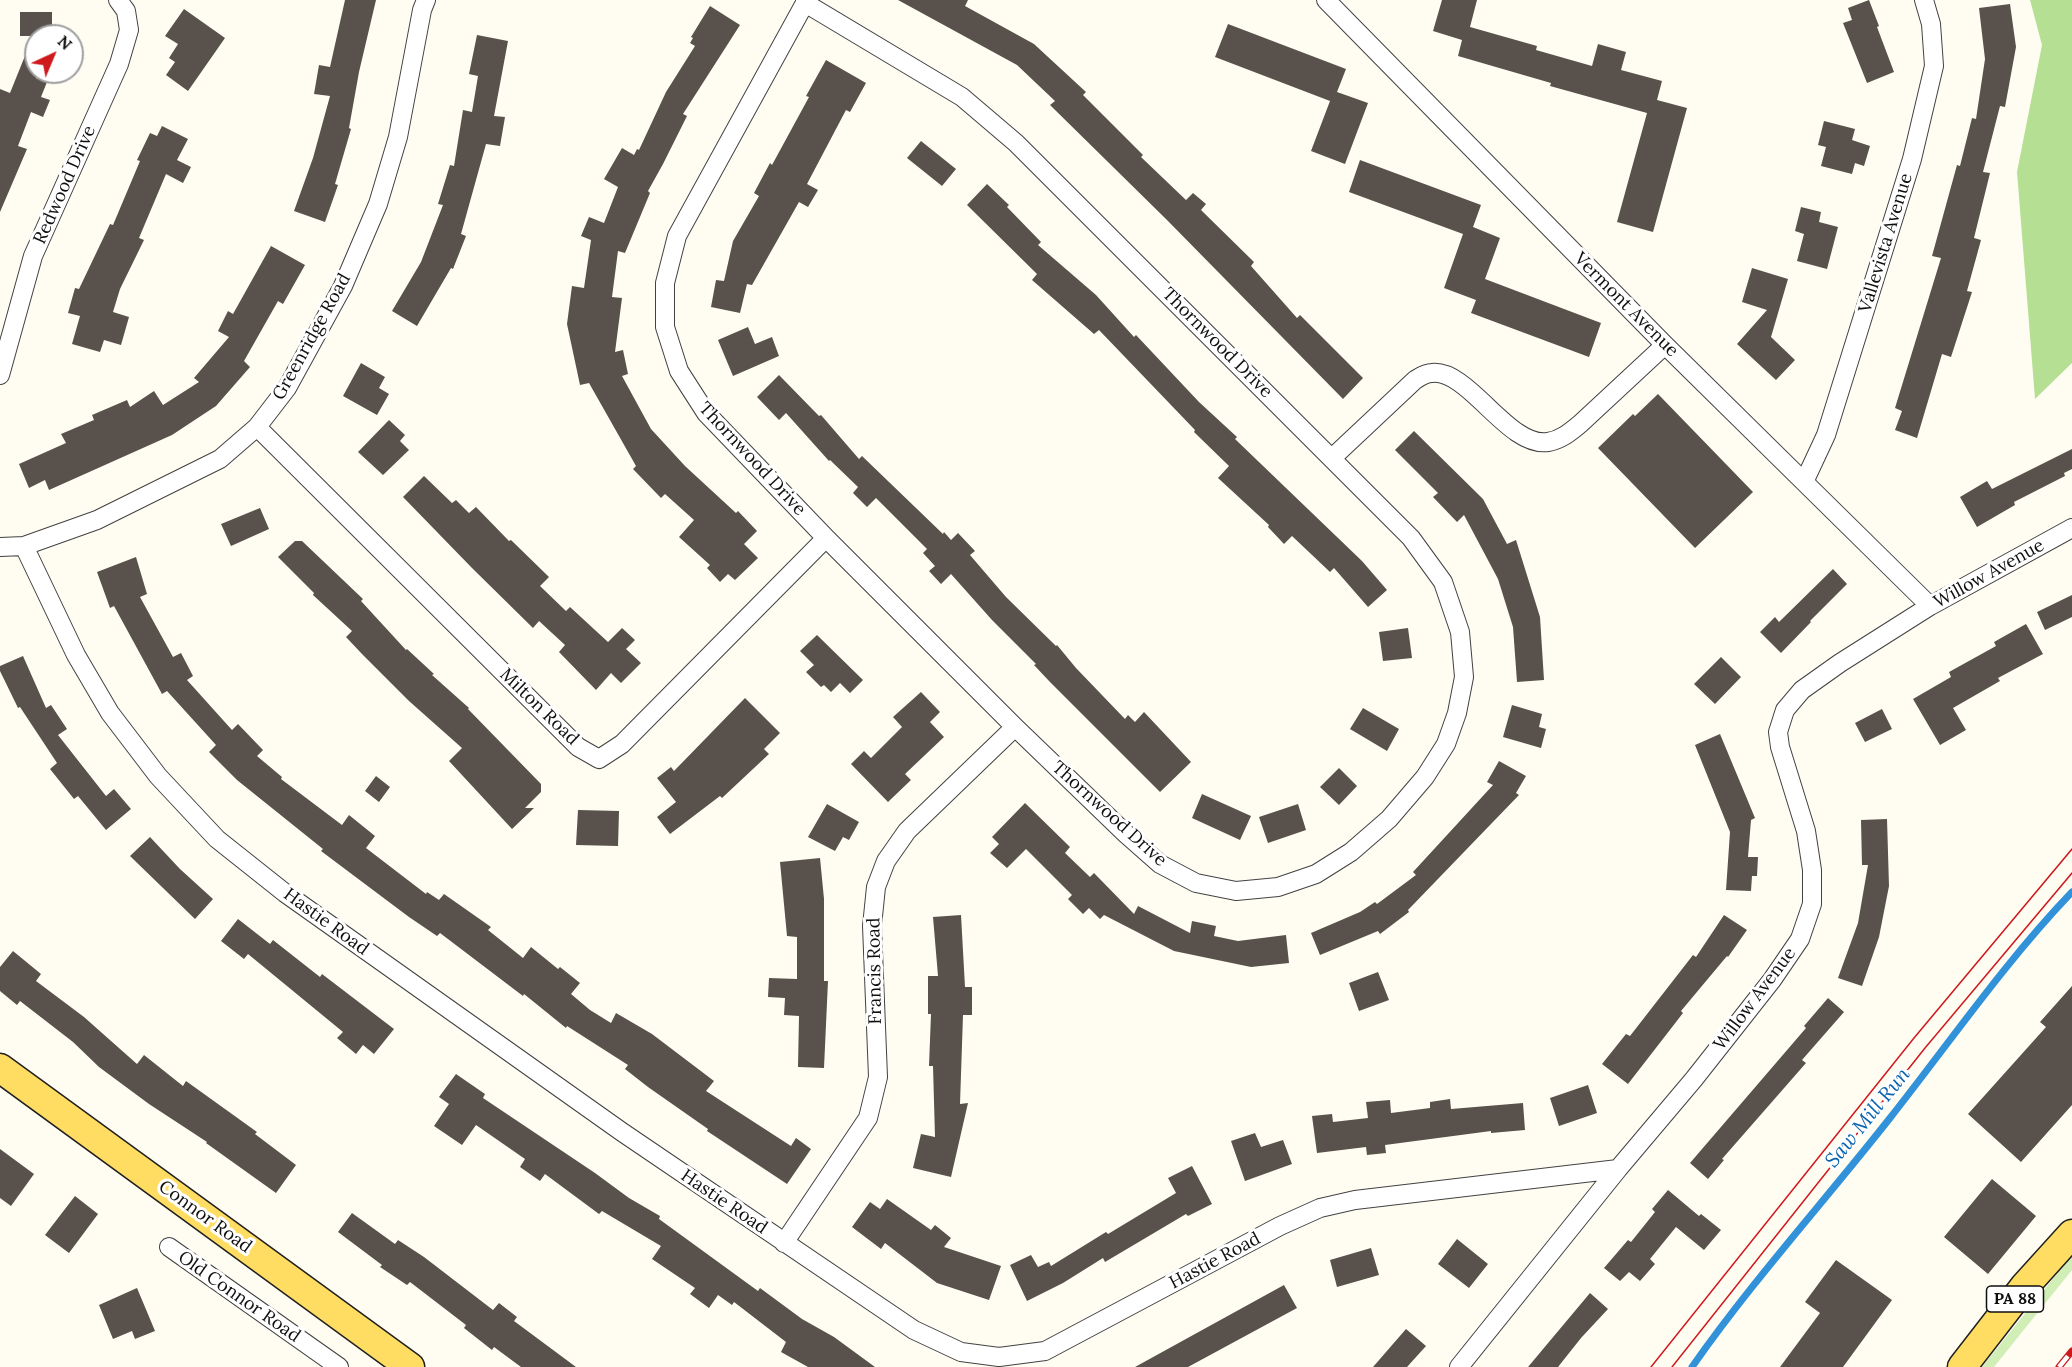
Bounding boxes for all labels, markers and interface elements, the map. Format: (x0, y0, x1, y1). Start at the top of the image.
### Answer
north arrow (24, 24, 84, 84)
text: N (54, 31, 77, 54)
street label: Redwood Drive (29, 122, 101, 248)
street label: Vallevista Avenue (1855, 171, 1917, 315)
street label: Vermont Avenue (1569, 248, 1683, 362)
street label: Greenridge Road (268, 270, 356, 404)
street label: Thornwood Drive (1157, 283, 1277, 403)
street label: Thornwood Drive (694, 398, 810, 520)
street label: Willow Avenue (1930, 535, 2048, 613)
street label: Milton Road (495, 664, 583, 750)
street label: Thornwood Drive (1047, 757, 1171, 871)
street label: Hastie Road (279, 884, 373, 960)
street label: Francis Road (863, 917, 887, 1025)
street label: Willow Avenue (1709, 943, 1801, 1055)
water label: Saw Mill Run (1820, 1063, 1916, 1173)
street label: Hastie Road (677, 1165, 771, 1239)
street label: Connor Road (154, 1176, 256, 1258)
street label: Hastie Road (1166, 1228, 1264, 1294)
street label: Old Connor Road (174, 1247, 304, 1347)
road number: PA 88 (1986, 1286, 2044, 1312)

